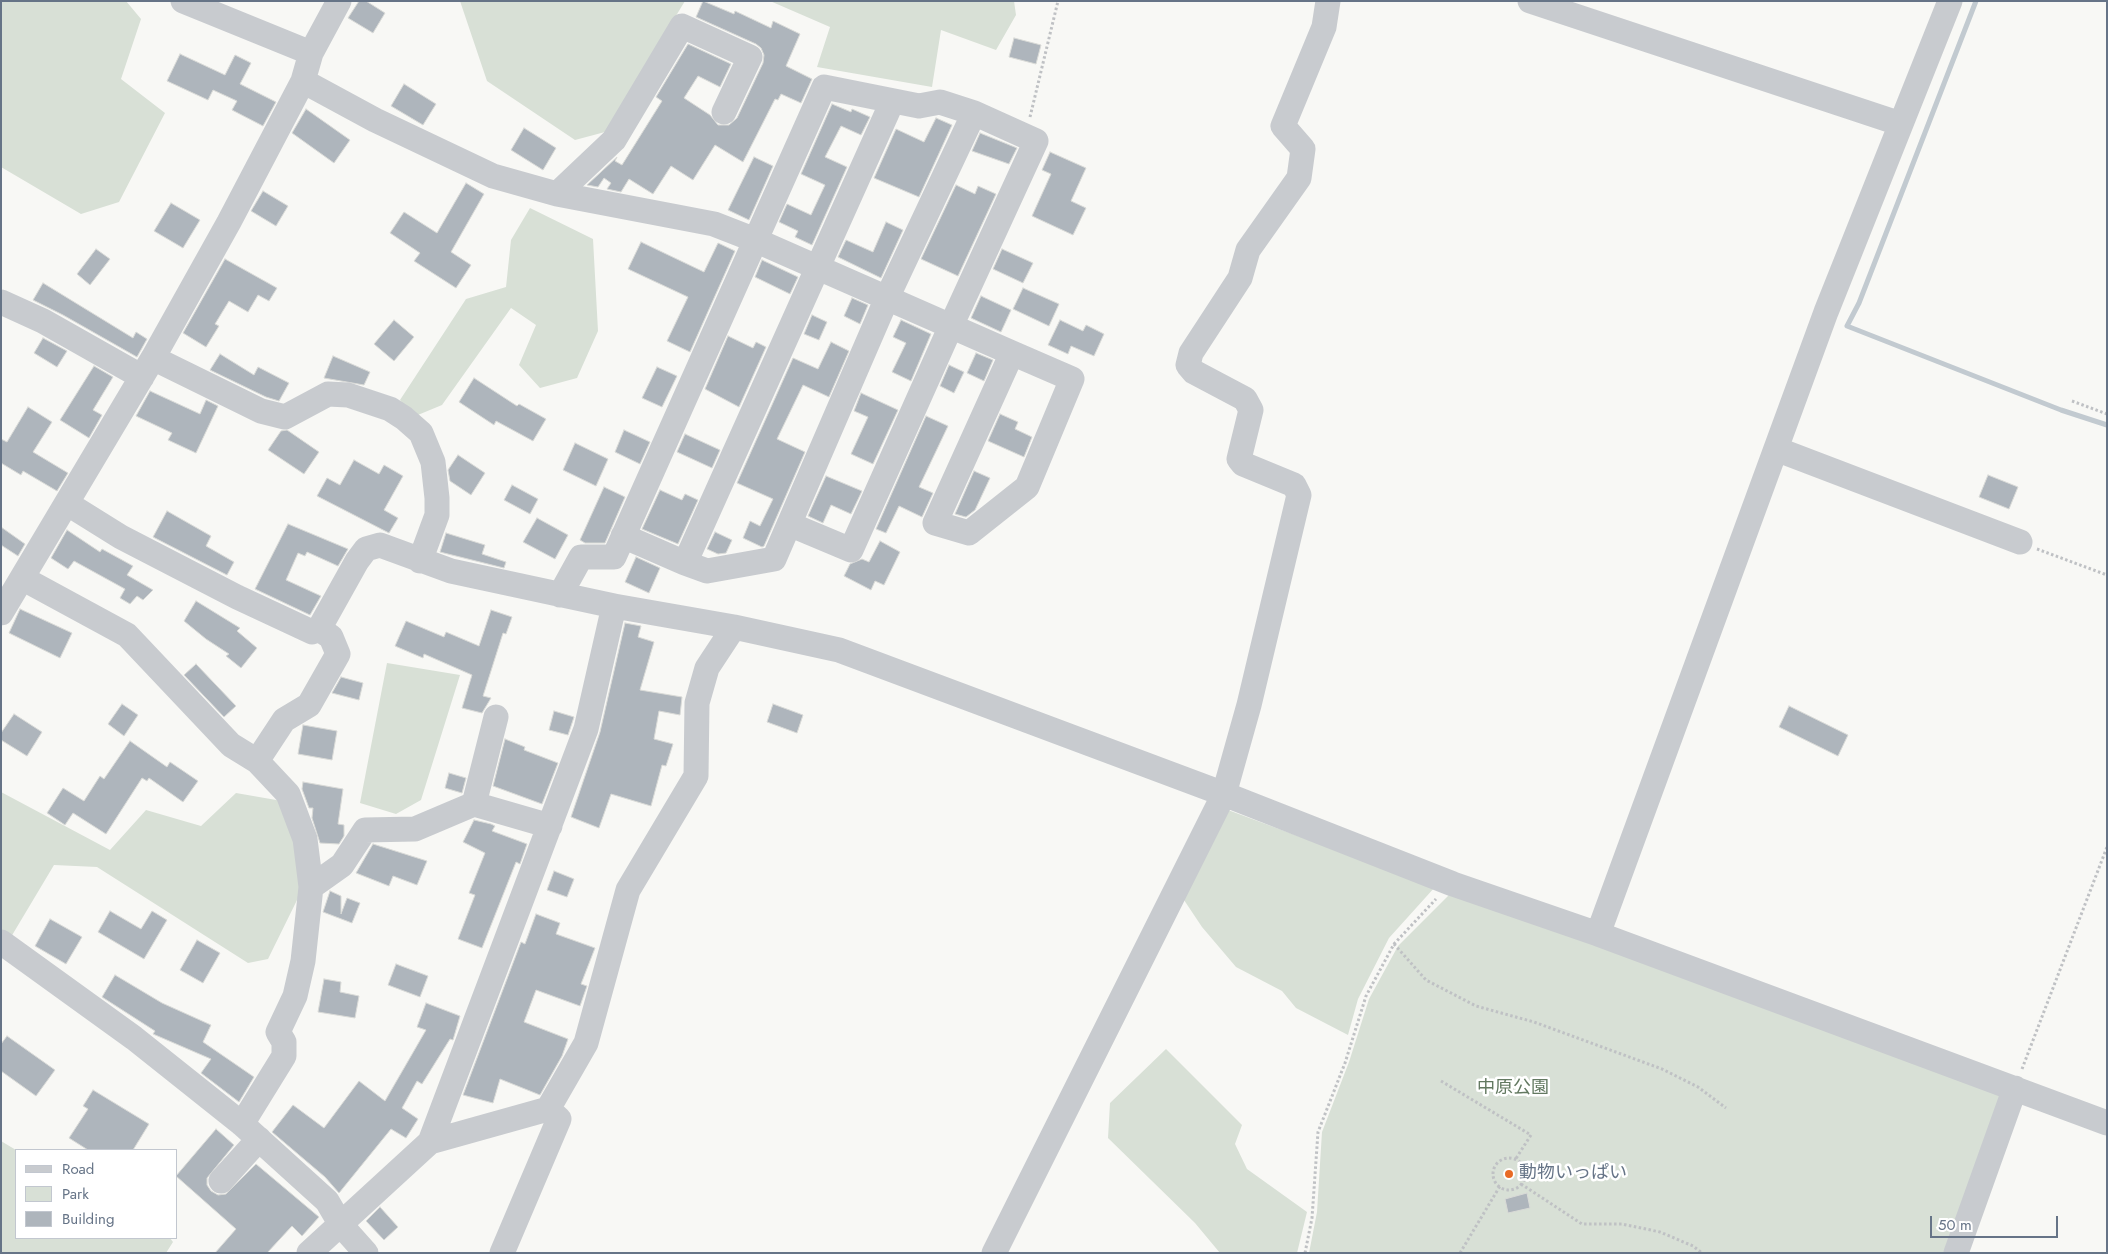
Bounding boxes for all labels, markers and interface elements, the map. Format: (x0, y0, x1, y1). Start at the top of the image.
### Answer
park label: 中原公園 (1477, 1078, 1549, 1100)
legend (15, 1149, 178, 1239)
text: Road (62, 1158, 94, 1180)
place label: 動物いっぱい (1519, 1163, 1627, 1185)
marker: 動物いっぱい (1503, 1168, 1515, 1180)
text: Park (62, 1183, 89, 1205)
scale bar (1933, 1206, 2060, 1238)
text: Building (62, 1208, 114, 1230)
text: 50 m (1938, 1214, 1972, 1236)

